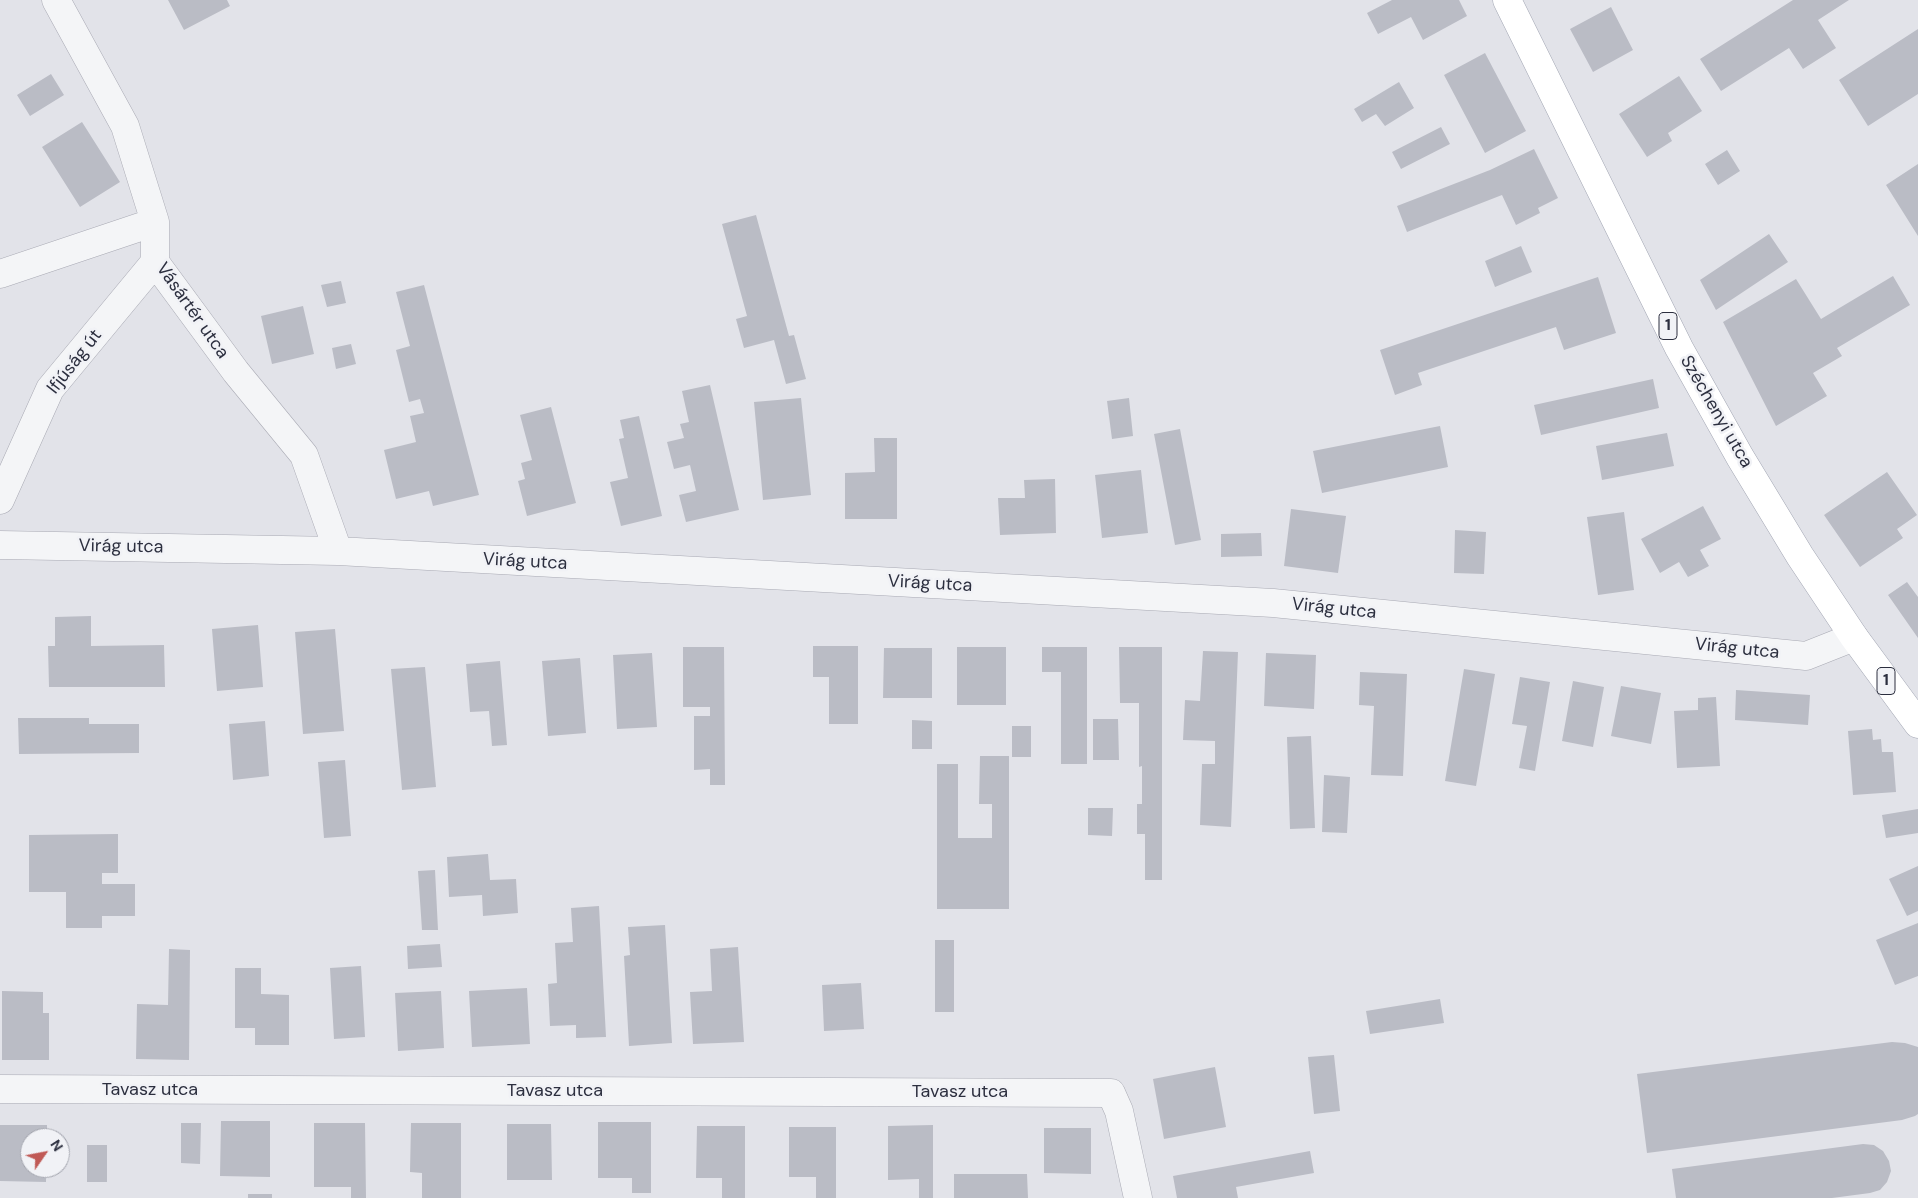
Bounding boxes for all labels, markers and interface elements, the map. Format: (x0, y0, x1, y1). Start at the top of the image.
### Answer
street label: Vásártér utca (151, 259, 233, 363)
road number: 1 (1659, 312, 1677, 340)
street label: Ifjúság út (43, 325, 107, 399)
street label: Széchenyi utca (1675, 352, 1757, 472)
street label: Virág utca (78, 535, 164, 559)
street label: Virág utca (482, 549, 568, 575)
street label: Virág utca (887, 571, 973, 597)
street label: Virág utca (1291, 594, 1377, 624)
street label: Virág utca (1694, 634, 1780, 664)
road number: 1 (1877, 668, 1895, 694)
street label: Tavasz utca (102, 1079, 198, 1101)
street label: Tavasz utca (507, 1080, 603, 1102)
street label: Tavasz utca (912, 1081, 1008, 1103)
north arrow (20, 1128, 70, 1178)
text: N (46, 1136, 67, 1155)

